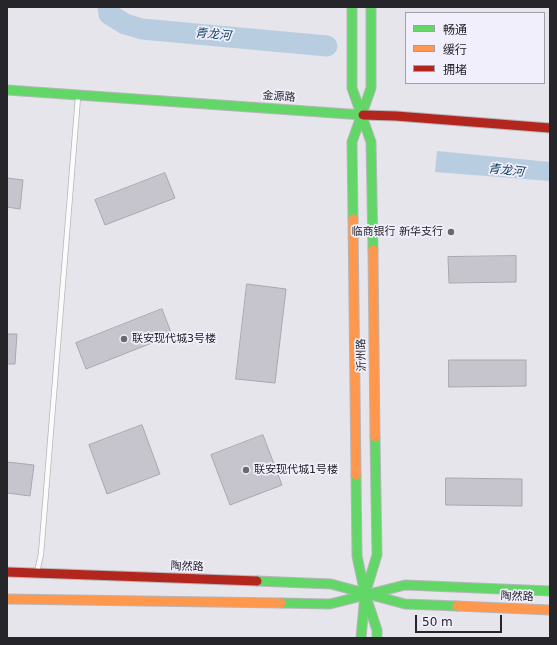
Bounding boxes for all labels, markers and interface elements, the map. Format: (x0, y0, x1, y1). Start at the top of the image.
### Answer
legend (405, 12, 545, 84)
text: 畅通 (443, 23, 467, 37)
water label: 青龙河 (194, 26, 232, 44)
text: 缓行 (443, 43, 467, 57)
text: 拥堵 (443, 63, 467, 77)
street label: 金源路 (262, 89, 296, 105)
water label: 青龙河 (487, 162, 525, 180)
place label: 临商银行 新华支行 (352, 225, 443, 239)
marker: 临商银行 新华支行 (446, 227, 456, 237)
place label: 联安现代城3号楼 (132, 332, 216, 346)
marker: 联安现代城3号楼 (119, 334, 129, 344)
street label: 沂州路 (355, 338, 369, 372)
place label: 联安现代城1号楼 (254, 463, 338, 477)
marker: 联安现代城1号楼 (241, 465, 251, 475)
street label: 陶然路 (170, 560, 204, 574)
street label: 陶然路 (500, 590, 534, 604)
scale bar (417, 607, 504, 633)
text: 50 m (422, 615, 453, 629)

